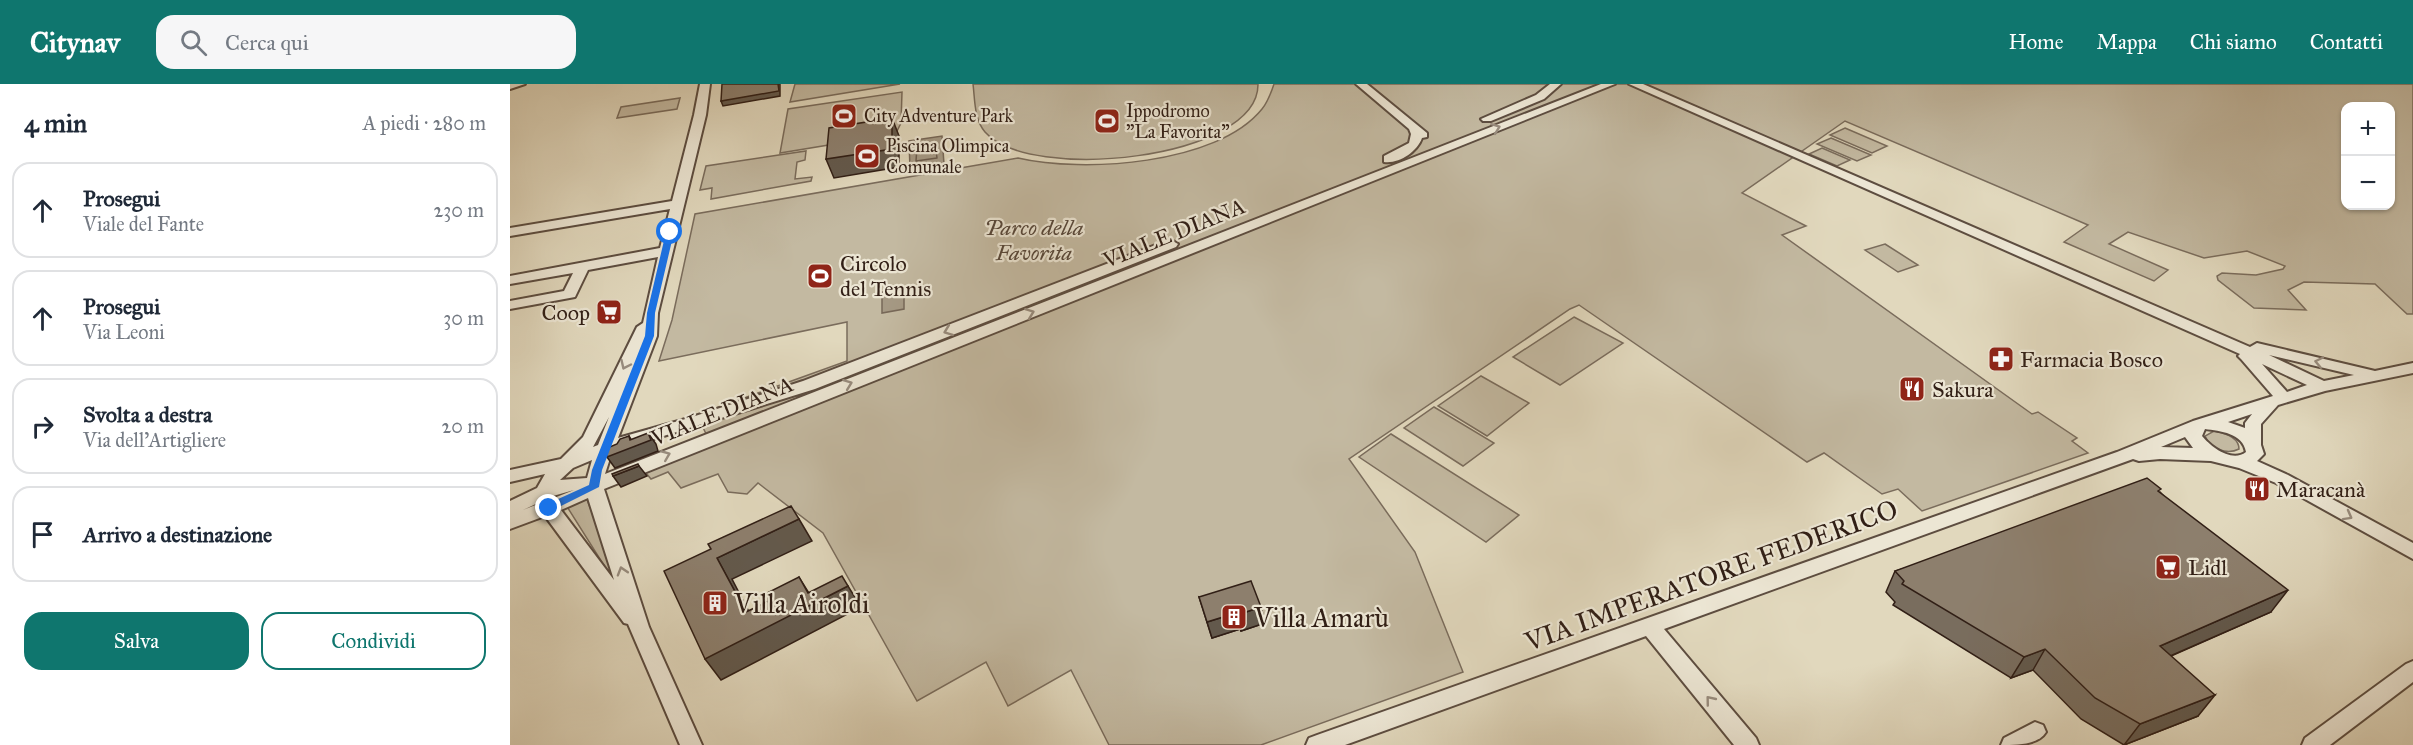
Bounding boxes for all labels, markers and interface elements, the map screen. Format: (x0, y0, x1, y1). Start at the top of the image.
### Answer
search box (156, 15, 576, 69)
text: Citynav (30, 25, 120, 60)
icon: search (177, 26, 210, 59)
text: Cerca qui (225, 29, 309, 56)
text: Home (2009, 29, 2063, 55)
text: Mappa (2096, 29, 2157, 55)
text: Chi siamo (2190, 29, 2277, 55)
text: Contatti (2310, 29, 2383, 55)
place label: Ippodromo "La Favorita" (1126, 100, 1230, 143)
sports icon: City Adventure Park (829, 101, 859, 131)
map controls (2341, 102, 2395, 210)
button: + (2341, 102, 2395, 156)
place label: City Adventure Park (864, 105, 1014, 127)
sports icon: Ippodromo "La Favorita" (1092, 106, 1122, 136)
text: 4 min (24, 107, 87, 139)
text: A piedi · 280 m (363, 111, 486, 135)
one-way arrow (1489, 123, 1500, 135)
place label: Piscina Olimpica Comunale (886, 135, 1010, 178)
sports icon: Piscina Olimpica Comunale (852, 141, 882, 171)
button: − (2341, 156, 2395, 210)
text: Prosegui (83, 185, 160, 212)
street label: VIALE DIANA (1098, 192, 1249, 274)
icon: ahead (26, 194, 59, 227)
text: 230 m (433, 198, 484, 222)
text: Viale del Fante (83, 212, 204, 236)
park label: Parco della Favorita (985, 214, 1083, 266)
route start (656, 218, 682, 244)
place label: Circolo del Tennis (840, 250, 931, 302)
sports icon: Circolo del Tennis (805, 261, 835, 291)
text: Prosegui (83, 293, 160, 320)
supermarket icon: Coop (594, 297, 624, 327)
place label: Coop (541, 299, 590, 326)
icon: ahead (26, 302, 59, 335)
text: 30 m (443, 306, 484, 330)
one-way arrow (1023, 308, 1034, 320)
text: Via Leoni (83, 320, 165, 344)
one-way arrow (943, 324, 954, 336)
pharmacy icon: Farmacia Bosco (1986, 344, 2016, 374)
place label: Farmacia Bosco (2020, 346, 2163, 373)
one-way arrow (2314, 357, 2324, 370)
one-way arrow (620, 359, 632, 370)
street label: VIALE DIANA (646, 370, 797, 452)
restaurant icon: Sakura (1897, 374, 1927, 404)
place label: Sakura (1932, 376, 1994, 403)
one-way arrow (842, 379, 853, 391)
text: Svolta a destra (83, 401, 212, 428)
icon: right (26, 410, 59, 443)
text: 20 m (441, 414, 484, 438)
text: Via dell'Artigliere (83, 428, 226, 452)
one-way arrow (660, 450, 671, 462)
restaurant icon: Maracanà (2242, 474, 2272, 504)
place label: Maracanà (2276, 476, 2366, 503)
street label: VIA IMPERATORE FEDERICO (1519, 492, 1902, 658)
route end (535, 494, 561, 520)
one-way arrow (2342, 509, 2352, 520)
icon: arrive (26, 518, 59, 551)
text: Arrivo a destinazione (83, 521, 272, 548)
supermarket icon: Lidl (2153, 552, 2183, 582)
place label: Lidl (2188, 554, 2227, 581)
one-way arrow (617, 566, 629, 577)
place label: Villa Airoldi (733, 587, 870, 620)
building icon: Villa Airoldi (700, 588, 730, 618)
place label: Villa Amarù (1253, 601, 1389, 634)
building icon: Villa Amarù (1219, 602, 1249, 632)
button: Salva (24, 612, 249, 670)
button: Condividi (261, 612, 486, 670)
one-way arrow (1707, 696, 1718, 707)

